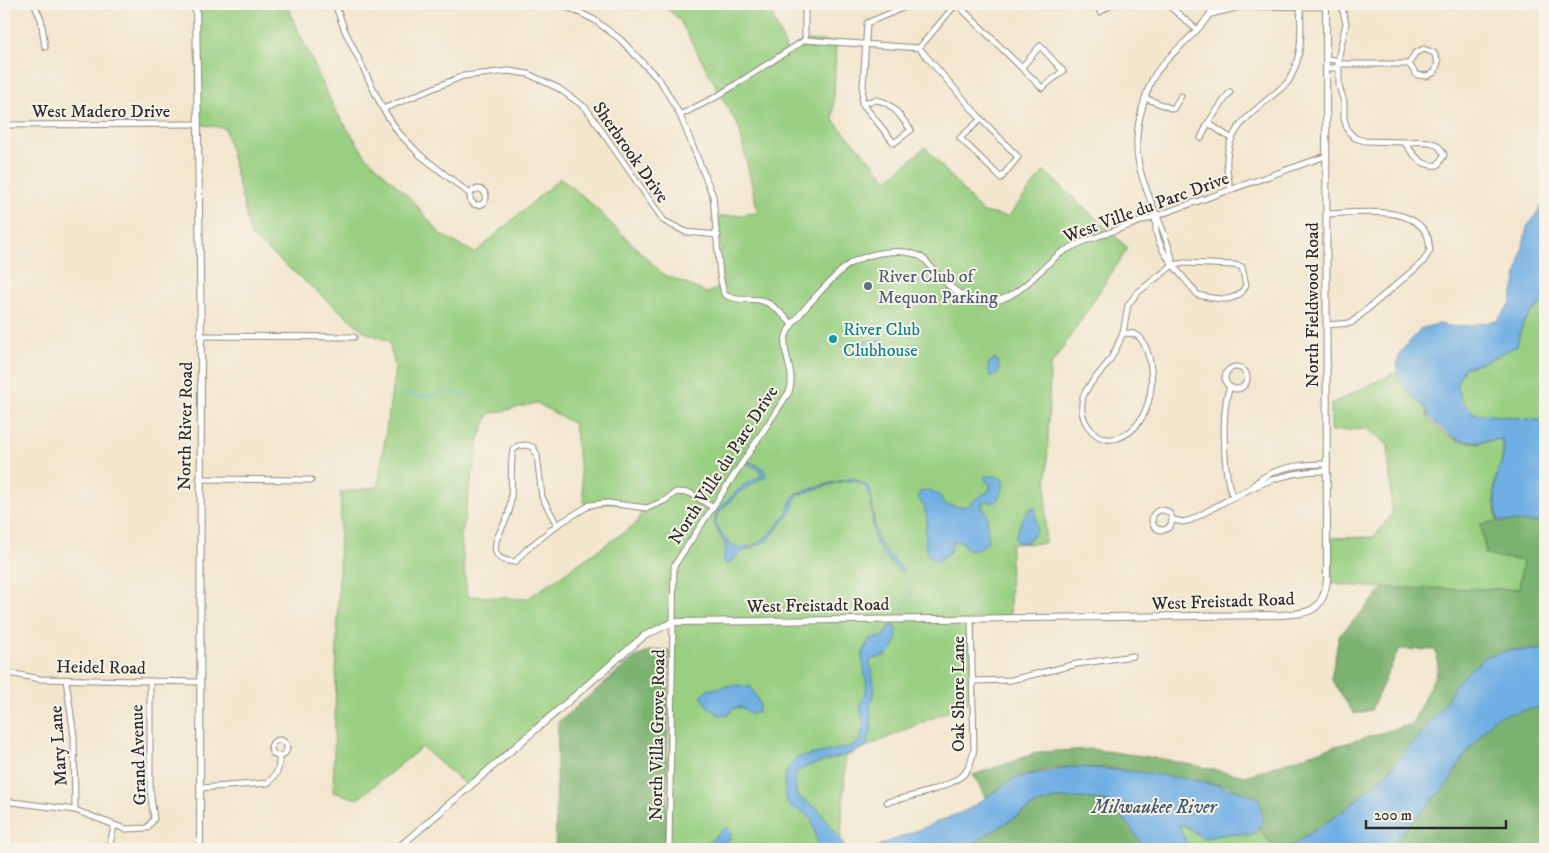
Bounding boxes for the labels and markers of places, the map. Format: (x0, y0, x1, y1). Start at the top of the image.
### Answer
place label: River Club of Mequon Parking (878, 266, 998, 309)
marker: River Club of Mequon Parking (862, 280, 874, 292)
place label: River Club Clubhouse (843, 319, 920, 362)
marker: River Club Clubhouse (827, 333, 839, 345)

